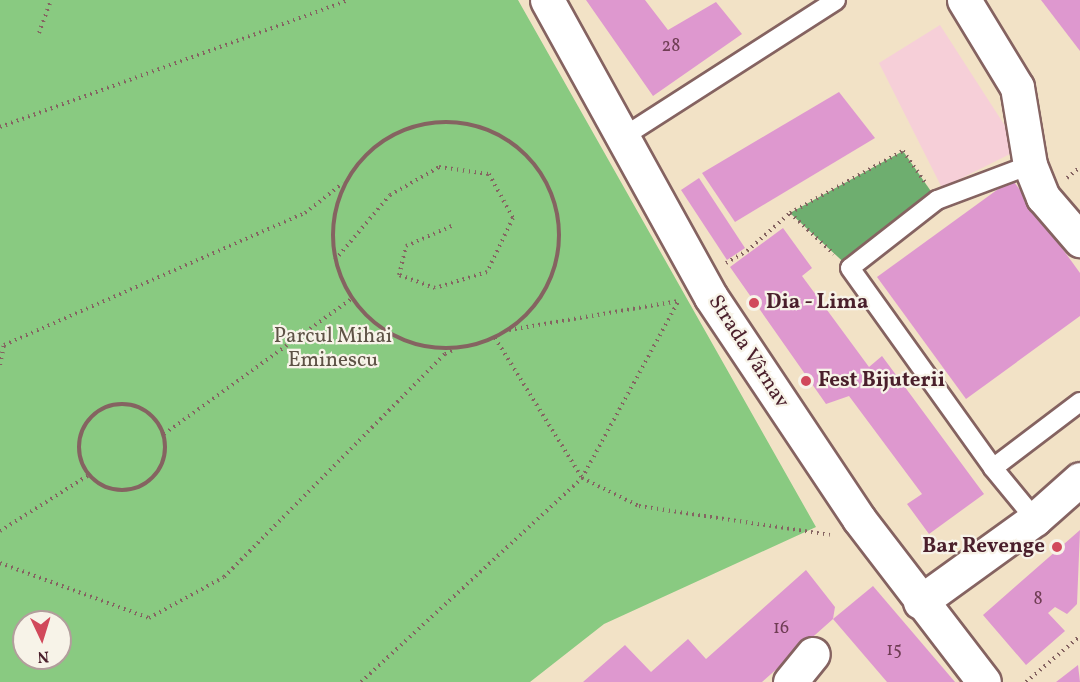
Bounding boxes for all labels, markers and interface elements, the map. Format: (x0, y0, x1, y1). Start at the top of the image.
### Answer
house number: 28 (662, 36, 680, 58)
street label: Strada Vârnav (702, 290, 794, 414)
place label: Dia - Lima (766, 290, 869, 316)
marker: Dia - Lima (747, 296, 761, 310)
park label: Parcul Mihai Eminescu (274, 324, 392, 374)
place label: Fest Bijuterii (818, 368, 945, 394)
marker: Fest Bijuterii (799, 374, 813, 388)
place label: Bar Revenge (922, 534, 1045, 560)
marker: Bar Revenge (1050, 540, 1064, 554)
house number: 8 (1033, 589, 1043, 611)
north arrow (12, 610, 72, 670)
house number: 16 (773, 618, 789, 640)
house number: 15 (886, 640, 902, 662)
text: N (37, 645, 50, 667)

